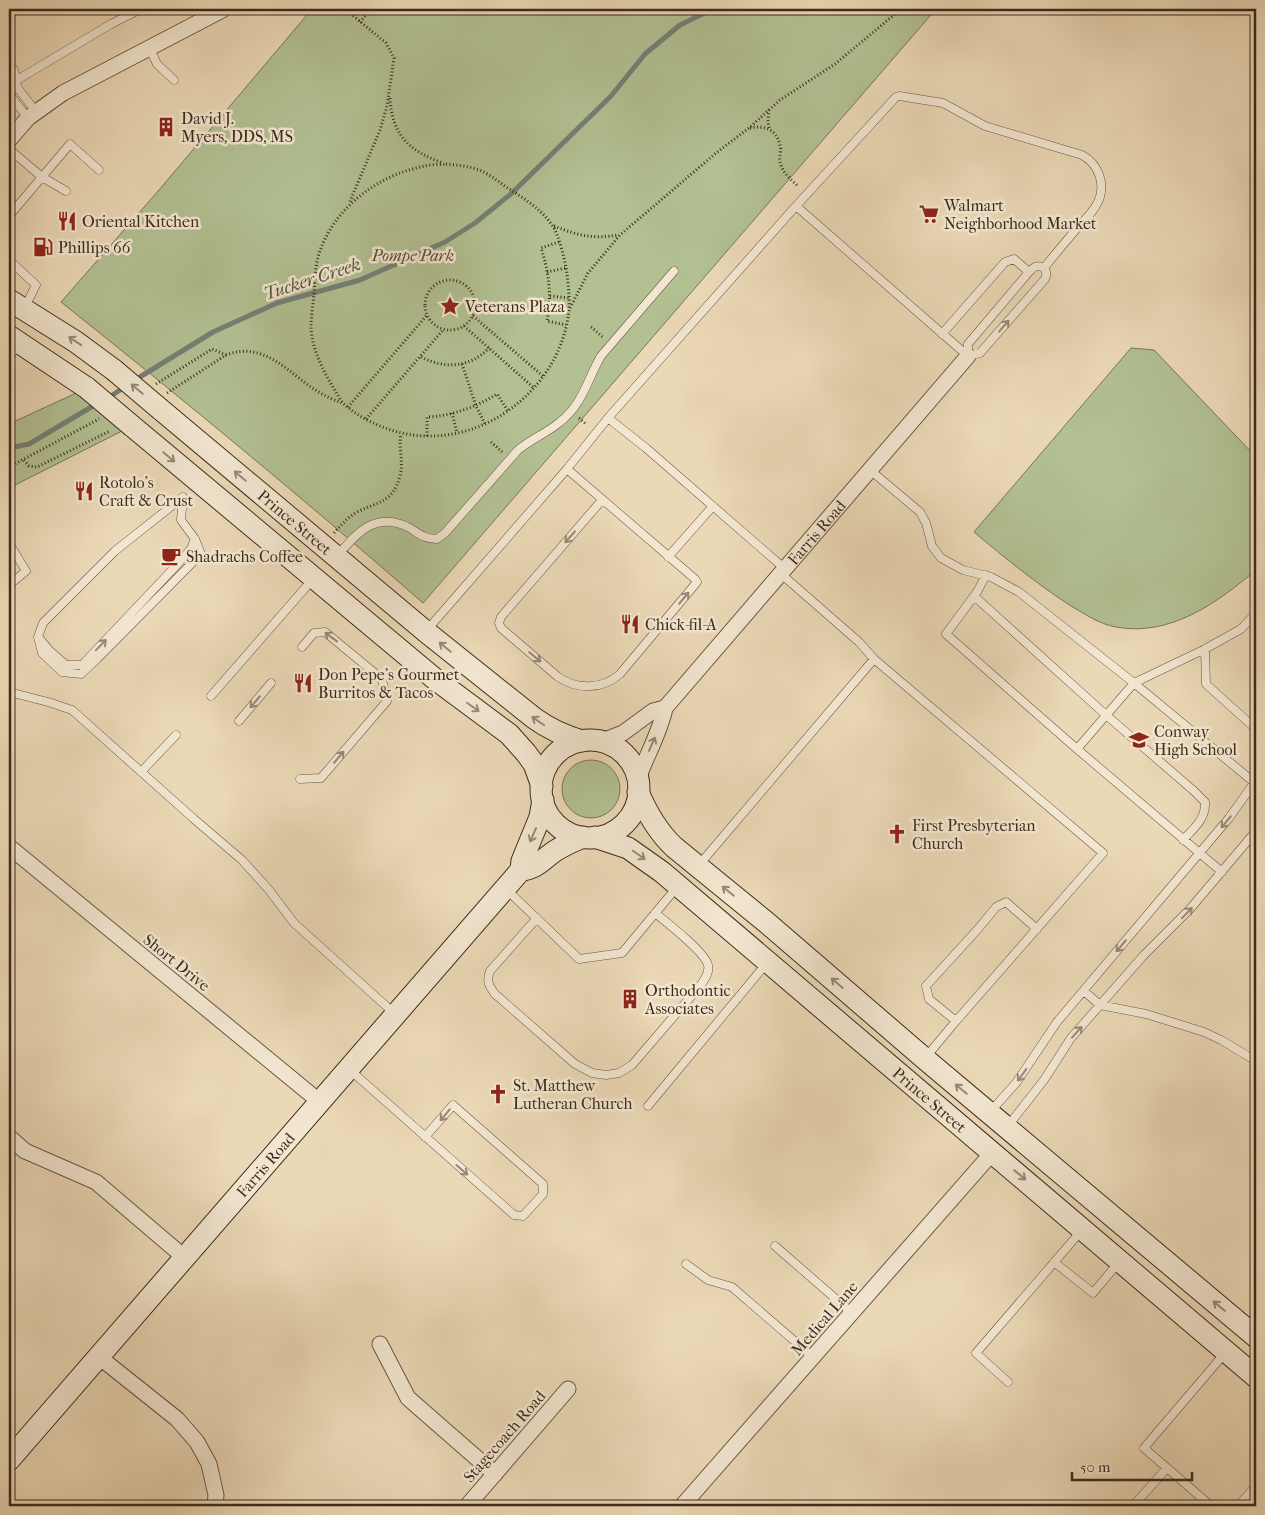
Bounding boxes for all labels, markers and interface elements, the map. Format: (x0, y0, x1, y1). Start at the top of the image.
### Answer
place label: David J. Myers, DDS, MS (181, 109, 293, 146)
building icon: David J. Myers, DDS, MS (155, 116, 177, 138)
place label: Walmart Neighborhood Market (943, 196, 1097, 233)
supermarket icon: Walmart Neighborhood Market (918, 203, 940, 225)
restaurant icon: Oriental Kitchen (56, 210, 78, 232)
place label: Oriental Kitchen (82, 212, 200, 231)
fuel station icon: Phillips 66 (32, 236, 54, 258)
place label: Phillips 66 (58, 238, 131, 257)
park label: Pompe Park (371, 246, 454, 265)
water label: Tucker Creek (261, 254, 363, 305)
place icon: Veterans Plaza (439, 295, 461, 317)
place label: Veterans Plaza (464, 297, 565, 316)
one-way arrow (998, 320, 1010, 333)
one-way arrow (68, 336, 82, 346)
one-way arrow (131, 384, 144, 395)
one-way arrow (162, 452, 175, 463)
one-way arrow (234, 470, 247, 481)
place label: Rotolo's Craft & Crust (99, 473, 193, 510)
restaurant icon: Rotolo's Craft & Crust (73, 480, 95, 502)
street label: Prince Street (254, 486, 336, 559)
street label: Farris Road (784, 496, 850, 569)
one-way arrow (565, 530, 576, 543)
cafe icon: Shadrachs Coffee (160, 545, 182, 567)
place label: Shadrachs Coffee (186, 547, 303, 566)
one-way arrow (679, 591, 690, 604)
restaurant icon: Chick-fil-A (619, 613, 641, 635)
place label: Chick-fil-A (645, 615, 717, 634)
one-way arrow (324, 632, 337, 643)
one-way arrow (95, 639, 107, 651)
one-way arrow (439, 642, 452, 653)
one-way arrow (528, 651, 541, 663)
place label: Don Pepe's Gourmet Burritos & Tacos (318, 665, 460, 702)
restaurant icon: Don Pepe's Gourmet Burritos & Tacos (292, 672, 314, 694)
one-way arrow (249, 695, 260, 708)
one-way arrow (466, 702, 480, 712)
one-way arrow (531, 716, 545, 726)
place label: Conway High School (1154, 722, 1238, 759)
school or university icon: Conway High School (1128, 729, 1150, 751)
one-way arrow (647, 737, 657, 752)
one-way arrow (333, 751, 344, 764)
one-way arrow (1220, 815, 1231, 828)
place label: First Presbyterian Church (912, 816, 1036, 853)
church icon: First Presbyterian Church (886, 823, 908, 845)
one-way arrow (528, 827, 537, 842)
one-way arrow (632, 850, 646, 860)
one-way arrow (722, 886, 735, 897)
one-way arrow (1181, 906, 1193, 919)
street label: Short Drive (140, 930, 214, 995)
one-way arrow (1115, 940, 1127, 953)
one-way arrow (831, 977, 844, 989)
place label: Orthodontic Associates (644, 981, 731, 1018)
building icon: Orthodontic Associates (619, 988, 641, 1010)
one-way arrow (1071, 1025, 1083, 1038)
street label: Prince Street (889, 1063, 971, 1137)
one-way arrow (1016, 1067, 1027, 1081)
place label: St. Matthew Lutheran Church (513, 1076, 632, 1113)
church icon: St. Matthew Lutheran Church (487, 1083, 509, 1105)
one-way arrow (955, 1083, 968, 1094)
one-way arrow (439, 1108, 450, 1121)
street label: Farris Road (233, 1129, 299, 1201)
one-way arrow (455, 1164, 468, 1175)
one-way arrow (1013, 1170, 1026, 1181)
street label: Medical Lane (787, 1277, 862, 1359)
one-way arrow (1213, 1301, 1226, 1312)
street label: Stagecoach Road (459, 1386, 550, 1486)
scale bar (1072, 1450, 1192, 1482)
text: 50 m (1080, 1458, 1111, 1476)

